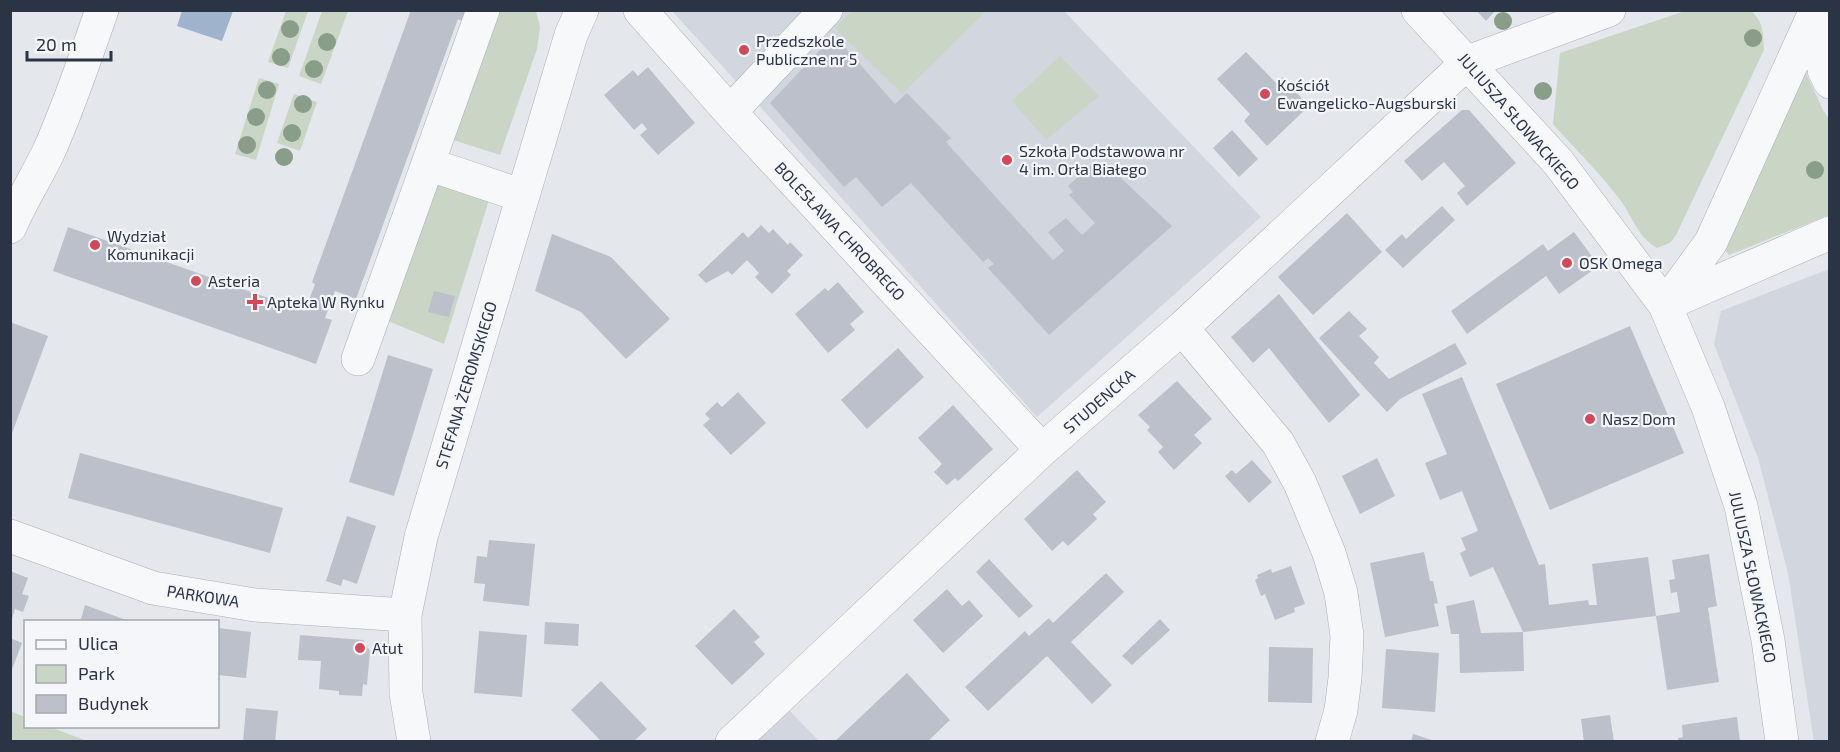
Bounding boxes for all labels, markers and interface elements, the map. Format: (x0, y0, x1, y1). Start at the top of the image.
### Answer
scale bar (27, 24, 111, 62)
place label: Przedszkole Publiczne nr 5 (756, 31, 857, 68)
text: 20 m (36, 33, 77, 55)
marker: Przedszkole Publiczne nr 5 (737, 43, 751, 57)
street label: JULIUSZA SŁOWACKIEGO (1455, 48, 1584, 193)
place label: Kościół Ewangelicko-Augsburski (1277, 75, 1456, 112)
marker: Kościół Ewangelicko-Augsburski (1258, 87, 1272, 101)
place label: Szkoła Podstawowa nr 4 im. Orła Białego (1019, 141, 1185, 178)
marker: Szkoła Podstawowa nr 4 im. Orła Białego (1000, 153, 1014, 167)
street label: BOLESŁAWA CHROBREGO (771, 157, 910, 304)
place label: Wydział Komunikacji (107, 226, 194, 264)
marker: Wydział Komunikacji (88, 238, 102, 252)
place label: OSK Omega (1579, 253, 1662, 272)
marker: OSK Omega (1560, 256, 1574, 270)
place label: Asteria (208, 271, 260, 290)
marker: Asteria (189, 274, 203, 288)
place label: Apteka W Rynku (267, 292, 385, 311)
marker: Apteka W Rynku (248, 295, 262, 309)
street label: STEFANA ŻEROMSKIEGO (431, 299, 500, 471)
street label: STUDENCKA (1059, 364, 1138, 437)
place label: Nasz Dom (1602, 409, 1676, 428)
marker: Nasz Dom (1583, 412, 1597, 426)
street label: JULIUSZA SŁOWACKIEGO (1726, 489, 1781, 665)
street label: PARKOWA (165, 580, 241, 611)
legend (24, 620, 219, 728)
text: Ulica (78, 632, 118, 654)
place label: Atut (372, 638, 403, 657)
marker: Atut (353, 641, 367, 655)
text: Park (78, 662, 115, 684)
text: Budynek (78, 692, 149, 714)

